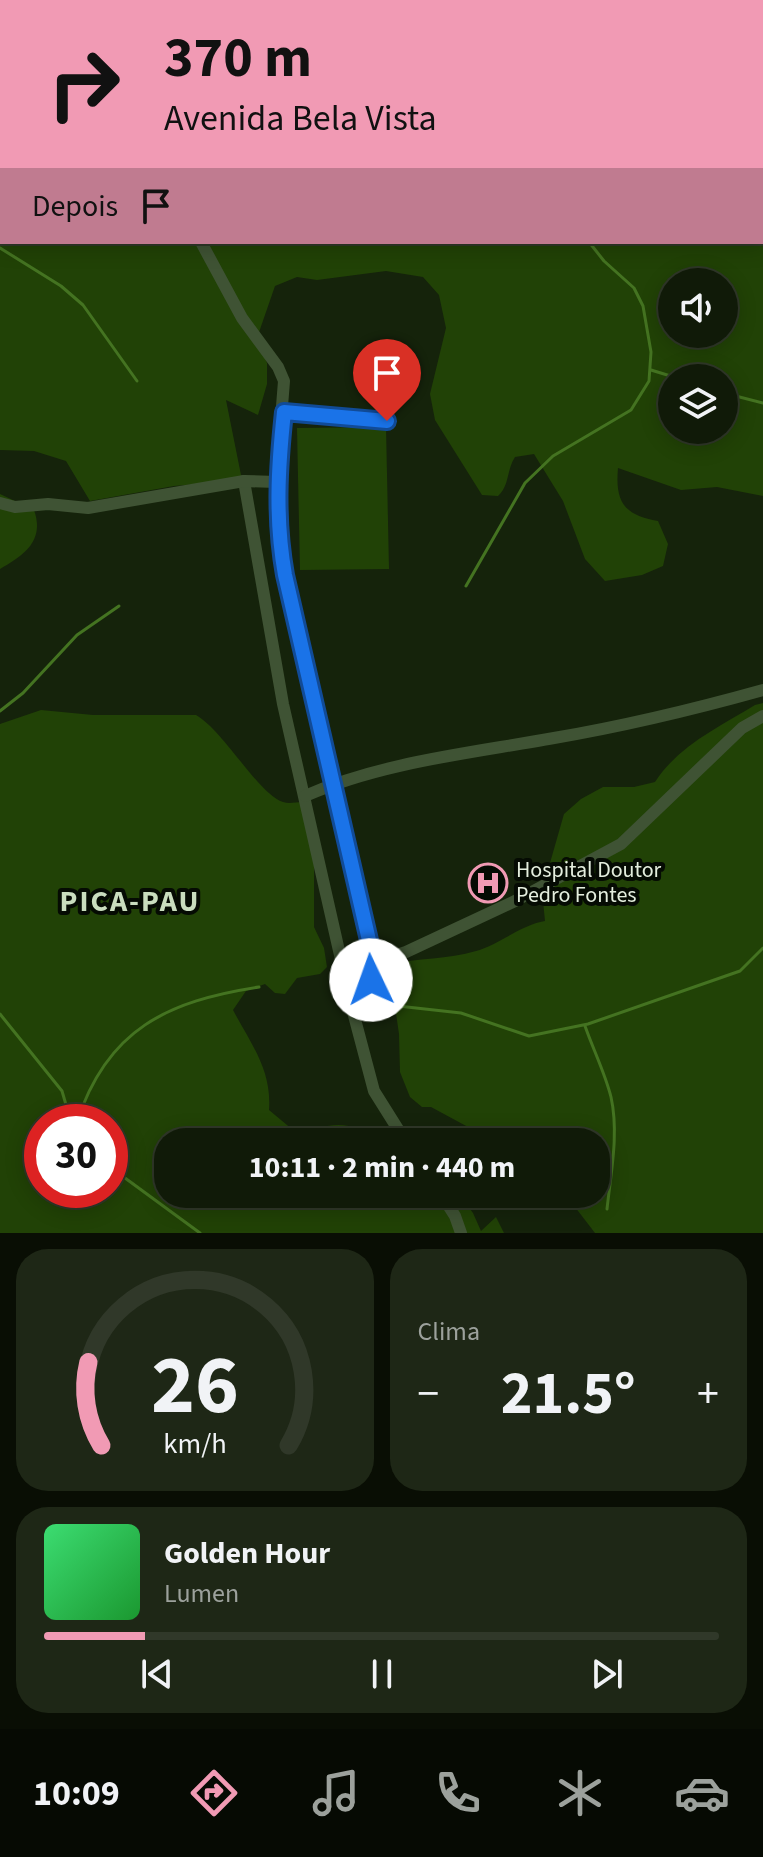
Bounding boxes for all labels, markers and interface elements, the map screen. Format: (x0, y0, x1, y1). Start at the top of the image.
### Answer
text: 370 m (164, 19, 312, 98)
icon: right (32, 32, 136, 136)
text: Avenida Bela Vista (164, 93, 437, 144)
icon: arrive (134, 184, 178, 228)
text: Depois (32, 185, 118, 228)
map controls (658, 268, 738, 444)
button: sound (658, 268, 738, 348)
pin (353, 339, 421, 421)
icon: arrive (365, 351, 409, 395)
button: layers (658, 364, 738, 444)
place label: Hospital Doutor Pedro Fontes (516, 854, 662, 911)
hospital icon: Hospital Doutor Pedro Fontes (467, 862, 509, 904)
district label: PICA-PAU (60, 880, 200, 923)
position arrow (329, 938, 413, 1022)
speed limit sign: 30 (24, 1104, 128, 1208)
text: 10:11 · 2 min · 440 m (249, 1146, 515, 1189)
text: Clima (418, 1313, 480, 1350)
text: 26 (151, 1327, 239, 1445)
text: 21.5° (501, 1352, 636, 1437)
text: − (418, 1363, 439, 1426)
text: + (697, 1363, 719, 1426)
text: km/h (163, 1424, 226, 1464)
text: Golden Hour (164, 1532, 330, 1575)
text: Lumen (164, 1575, 239, 1612)
icon: previous (135, 1652, 179, 1696)
icon: pause (360, 1652, 404, 1696)
icon: next (585, 1652, 629, 1696)
icon: directions (186, 1765, 242, 1821)
icon: music (308, 1765, 364, 1821)
icon: phone (430, 1765, 486, 1821)
icon: climate (552, 1765, 608, 1821)
icon: car (674, 1765, 730, 1821)
text: 10:09 (33, 1768, 120, 1819)

